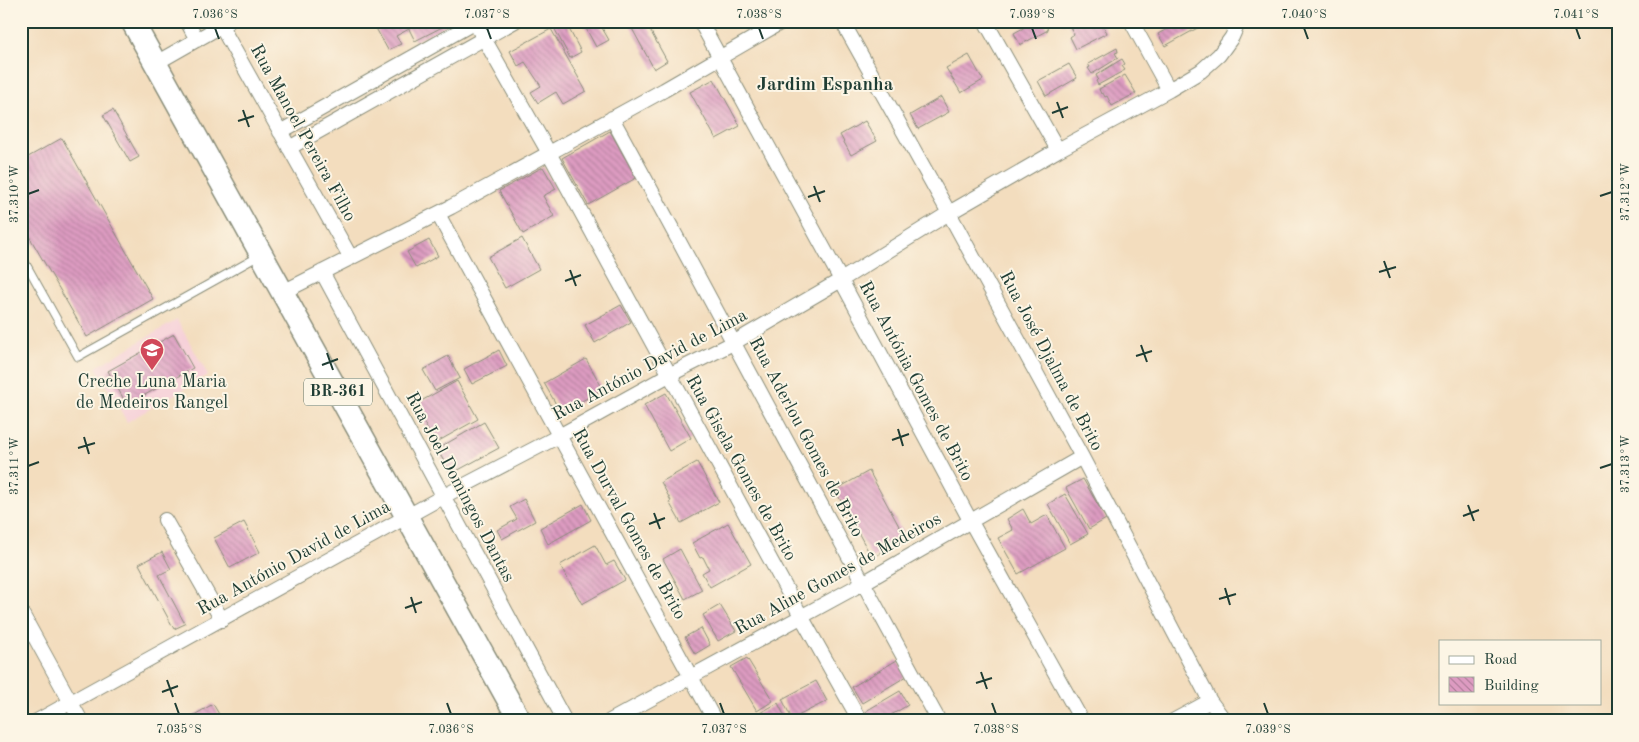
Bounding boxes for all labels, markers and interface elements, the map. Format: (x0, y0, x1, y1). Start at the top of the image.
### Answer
text: 7.036°S (192, 9, 238, 21)
text: 7.037°S (464, 9, 510, 21)
text: 7.038°S (736, 9, 782, 21)
text: 7.039°S (1009, 9, 1055, 21)
text: 7.040°S (1281, 9, 1327, 21)
text: 7.041°S (1553, 9, 1599, 21)
street label: Rua Manoel Pereira Filho (247, 41, 359, 225)
district label: Jardim Espanha (757, 76, 894, 95)
text: 37.312°W (1620, 163, 1632, 221)
text: 37.310°W (9, 165, 21, 223)
street label: Rua José Djalma de Brito (996, 268, 1106, 454)
street label: Rua Antónia Gomes de Brito (856, 278, 976, 484)
street label: Rua António David de Lima (550, 306, 750, 424)
street label: Rua Aderlou Gomes de Brito (746, 334, 866, 540)
school or university icon: Creche Luna Maria de Medeiros Rangel (139, 337, 165, 371)
street label: Rua Gisela Gomes de Brito (682, 372, 800, 564)
place label: Creche Luna Maria de Medeiros Rangel (76, 373, 228, 412)
road number: BR-361 (304, 378, 372, 406)
street label: Rua Joel Domingos Dantas (402, 389, 518, 585)
street label: Rua Durval Gomes de Brito (569, 426, 689, 623)
text: 37.313°W (1620, 435, 1632, 493)
text: 37.311°W (9, 437, 21, 495)
street label: Rua António David de Lima (194, 497, 394, 619)
street label: Rua Aline Gomes de Medeiros (732, 510, 944, 638)
legend (1439, 640, 1602, 704)
text: Road (1484, 653, 1518, 668)
text: Building (1484, 679, 1539, 694)
text: 7.035°S (156, 723, 202, 736)
text: 7.036°S (428, 724, 474, 736)
text: 7.037°S (701, 724, 747, 736)
text: 7.038°S (973, 724, 1019, 736)
text: 7.039°S (1245, 724, 1291, 736)

